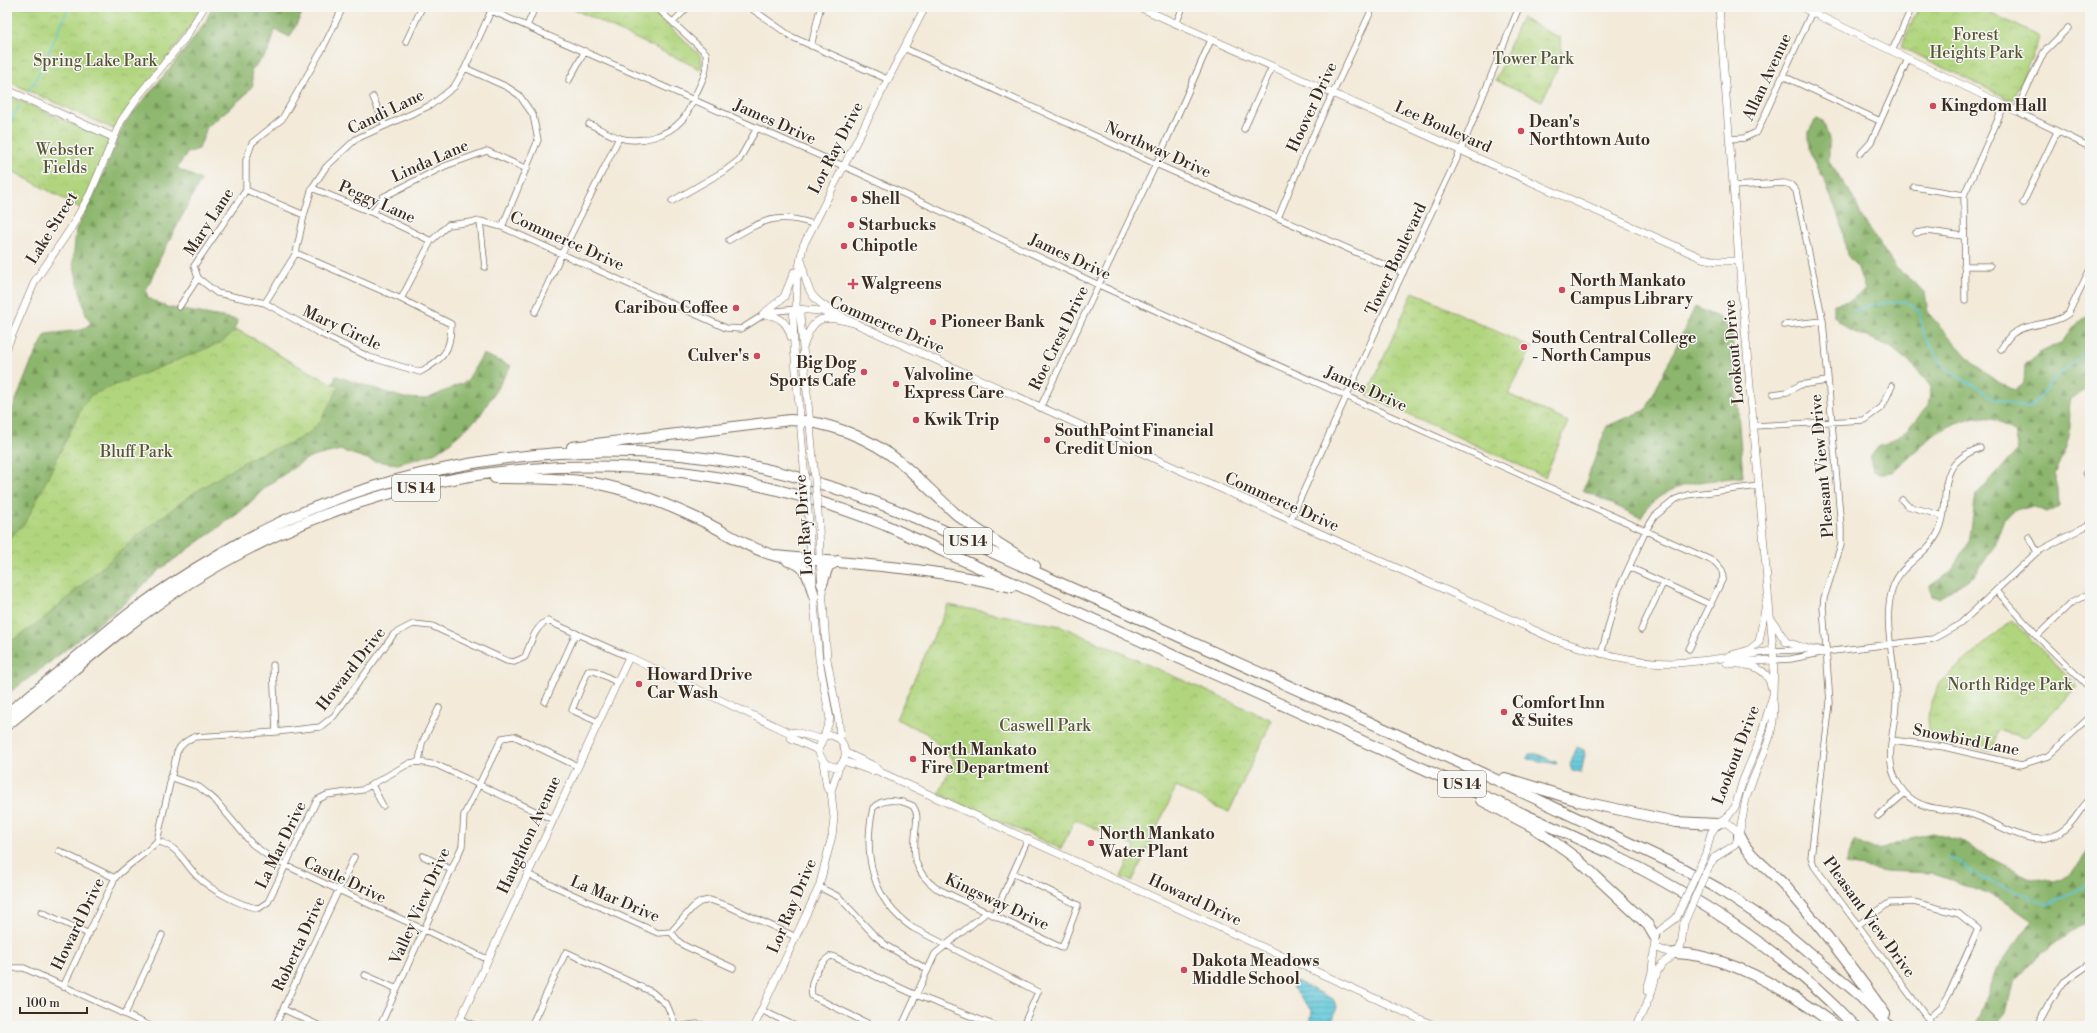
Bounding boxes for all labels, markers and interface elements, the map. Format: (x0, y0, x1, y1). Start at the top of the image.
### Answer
park label: Forest Heights Park (1929, 25, 2024, 63)
street label: Allan Avenue (1738, 30, 1796, 125)
park label: Tower Park (1492, 49, 1575, 69)
park label: Spring Lake Park (33, 51, 158, 71)
street label: Hoover Drive (1282, 59, 1342, 155)
street label: Candi Lane (344, 85, 428, 139)
street label: James Drive (730, 95, 819, 149)
place label: Kingdom Hall (1941, 96, 2048, 116)
street label: Lee Boulevard (1391, 97, 1495, 157)
street label: Lor Ray Drive (804, 98, 868, 198)
marker: Kingdom Hall (1928, 101, 1938, 111)
place label: Dean's Northtown Auto (1529, 112, 1650, 150)
street label: Northway Drive (1102, 118, 1214, 182)
marker: Dean's Northtown Auto (1516, 126, 1526, 136)
street label: Linda Lane (388, 135, 472, 187)
park label: Webster Fields (35, 140, 94, 178)
street label: Peggy Lane (335, 176, 419, 228)
street label: Mary Lane (180, 184, 238, 260)
street label: Lake Street (22, 188, 82, 268)
place label: Shell (862, 189, 901, 209)
marker: Shell (849, 194, 859, 204)
street label: Tower Boulevard (1361, 200, 1431, 318)
street label: Commerce Drive (507, 207, 627, 275)
place label: Starbucks (859, 215, 936, 235)
marker: Starbucks (846, 220, 856, 230)
street label: James Drive (1025, 229, 1114, 285)
place label: Chipotle (852, 236, 918, 256)
marker: Chipotle (839, 241, 849, 251)
place label: North Mankato Campus Library (1570, 271, 1694, 309)
place label: Walgreens (860, 274, 942, 294)
marker: Walgreens (848, 279, 858, 289)
street label: Roe Crest Drive (1025, 282, 1093, 394)
marker: North Mankato Campus Library (1557, 285, 1567, 295)
street label: Commerce Drive (826, 292, 948, 358)
place label: Caribou Coffee (615, 298, 728, 318)
street label: Lookout Drive (1719, 299, 1749, 405)
street label: Mary Circle (299, 301, 385, 355)
marker: Caribou Coffee (731, 303, 741, 313)
place label: Pioneer Bank (941, 312, 1046, 332)
marker: Pioneer Bank (928, 317, 938, 327)
place label: South Central College - North Campus (1532, 328, 1697, 366)
marker: South Central College - North Campus (1519, 342, 1529, 352)
place label: Culver's (687, 346, 749, 366)
marker: Culver's (752, 351, 762, 361)
place label: Big Dog Sports Cafe (770, 353, 857, 391)
street label: James Drive (1321, 362, 1410, 416)
place label: Valvoline Express Care (903, 365, 1004, 403)
marker: Big Dog Sports Cafe (859, 367, 869, 377)
marker: Valvoline Express Care (891, 379, 901, 389)
street label: Pleasant View Drive (1806, 393, 1838, 539)
place label: Kwik Trip (924, 410, 999, 430)
marker: Kwik Trip (911, 415, 921, 425)
place label: SouthPoint Financial Credit Union (1055, 421, 1214, 459)
marker: SouthPoint Financial Credit Union (1042, 435, 1052, 445)
park label: Bluff Park (99, 442, 174, 462)
street label: Commerce Drive (1222, 468, 1342, 536)
street label: Lor Ray Drive (791, 474, 817, 576)
road number: US 14 (392, 475, 440, 501)
road number: US 14 (944, 528, 992, 554)
street label: Howard Drive (312, 623, 390, 715)
place label: Howard Drive Car Wash (647, 665, 753, 703)
park label: North Ridge Park (1948, 675, 2074, 695)
marker: Howard Drive Car Wash (634, 679, 644, 689)
place label: Comfort Inn & Suites (1512, 693, 1605, 731)
street label: Lookout Drive (1708, 703, 1764, 807)
marker: Comfort Inn & Suites (1499, 707, 1509, 717)
park label: Caswell Park (999, 716, 1092, 736)
street label: Snowbird Lane (1911, 720, 2021, 760)
place label: North Mankato Fire Department (921, 740, 1049, 778)
marker: North Mankato Fire Department (908, 754, 918, 764)
road number: US 14 (1438, 771, 1486, 797)
street label: Haughton Avenue (493, 773, 565, 897)
street label: La Mar Drive (251, 798, 311, 892)
place label: North Mankato Water Plant (1098, 824, 1215, 862)
marker: North Mankato Water Plant (1086, 838, 1096, 848)
street label: Valley View Drive (385, 845, 455, 968)
street label: Castle Drive (300, 852, 390, 908)
street label: Pleasant View Drive (1818, 853, 1920, 981)
street label: Lor Ray Drive (763, 856, 821, 956)
street label: Kingsway Drive (942, 869, 1052, 935)
street label: Howard Drive (1145, 870, 1245, 930)
street label: La Mar Drive (567, 871, 663, 927)
street label: Howard Drive (47, 874, 109, 974)
street label: Roberta Drive (268, 893, 330, 995)
place label: Dakota Meadows Middle School (1192, 951, 1319, 989)
marker: Dakota Meadows Middle School (1179, 965, 1189, 975)
scale bar (20, 989, 87, 1015)
text: 100 m (26, 996, 60, 1011)

